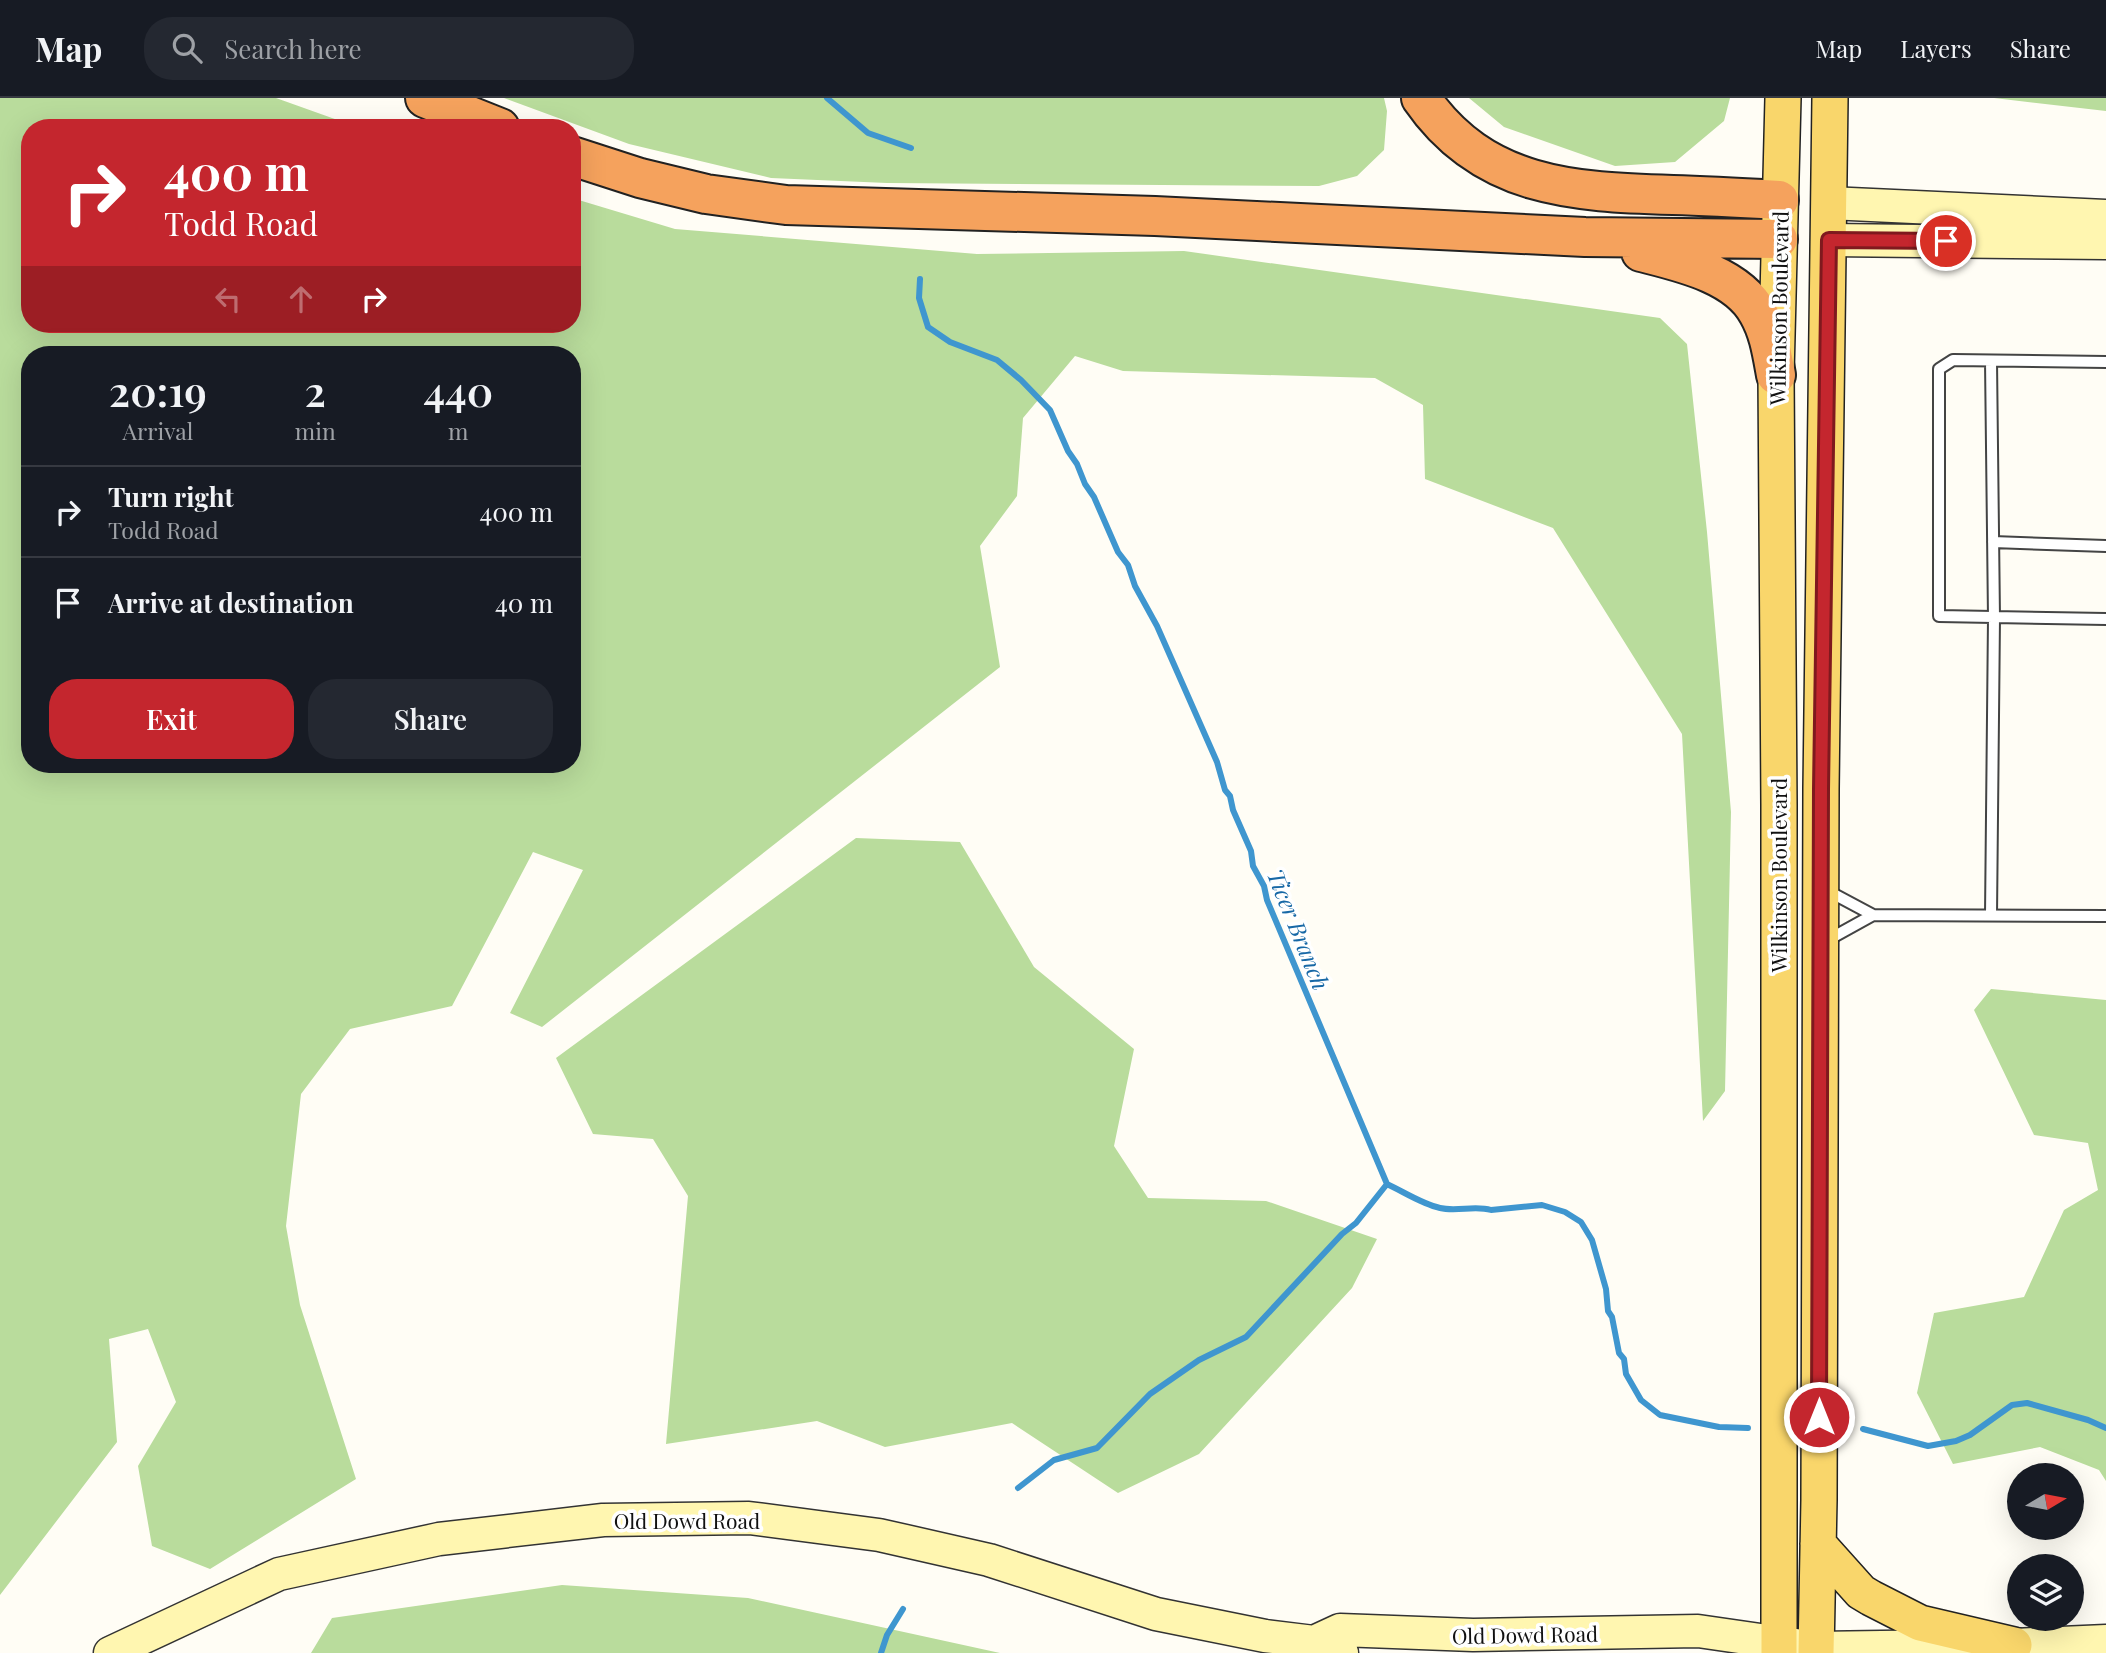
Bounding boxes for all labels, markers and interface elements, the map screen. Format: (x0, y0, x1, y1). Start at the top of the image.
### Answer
search box (144, 17, 634, 80)
text: Map (35, 26, 102, 70)
icon: search (168, 29, 206, 67)
text: Search here (224, 31, 362, 66)
text: Map (1816, 32, 1862, 64)
text: Layers (1900, 32, 1972, 64)
text: Share (2010, 32, 2071, 64)
text: 400 m (164, 138, 309, 203)
icon: right (49, 147, 140, 238)
text: Todd Road (164, 201, 318, 244)
street label: Wilkinson Boulevard (1762, 211, 1794, 406)
pin (1916, 211, 1976, 271)
icon: arrive (1927, 222, 1965, 260)
icon: left (209, 280, 247, 318)
icon: ahead (282, 280, 320, 318)
icon: right (355, 280, 393, 318)
text: 20:19 (109, 362, 207, 418)
text: 2 (304, 362, 326, 418)
text: 440 (423, 362, 493, 418)
text: Arrival (122, 415, 193, 446)
text: min (295, 415, 336, 446)
text: m (448, 415, 469, 446)
text: Turn right (108, 479, 234, 514)
icon: right (49, 493, 87, 531)
text: 400 m (479, 494, 553, 529)
text: Todd Road (108, 514, 219, 545)
icon: arrive (49, 584, 87, 622)
text: Arrive at destination (108, 585, 354, 620)
text: 40 m (495, 585, 553, 620)
button: Exit (49, 679, 294, 759)
button: Share (308, 679, 553, 759)
street label: Wilkinson Boulevard (1764, 778, 1792, 973)
water label: Ticer Branch (1261, 864, 1337, 994)
position arrow (1782, 1380, 1856, 1454)
north arrow (2007, 1463, 2084, 1540)
map controls (2007, 1463, 2084, 1631)
street label: Old Dowd Road (614, 1506, 760, 1534)
button: layers (2007, 1554, 2084, 1631)
street label: Old Dowd Road (1452, 1619, 1598, 1649)

